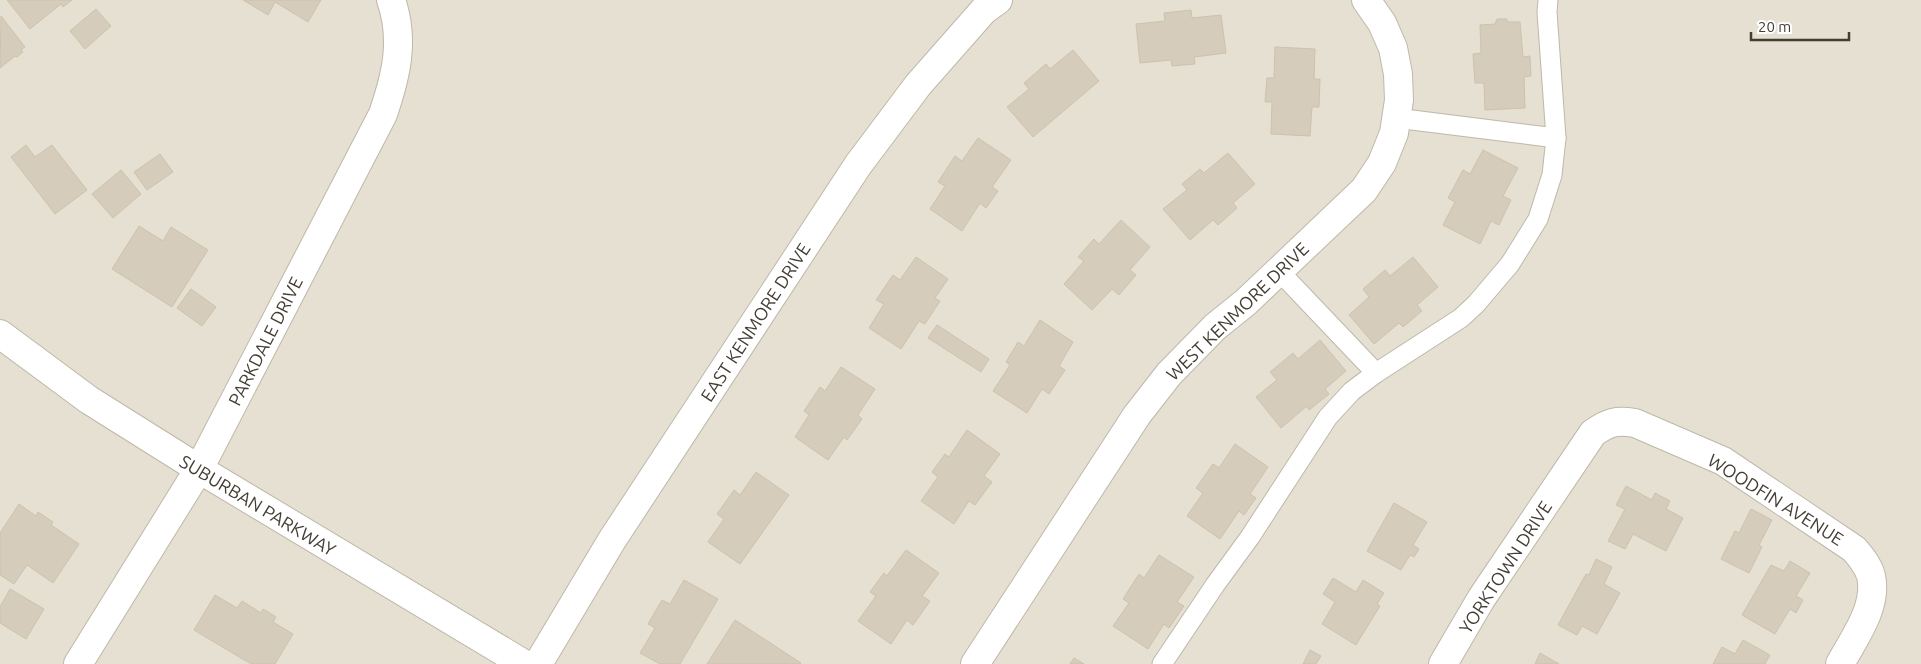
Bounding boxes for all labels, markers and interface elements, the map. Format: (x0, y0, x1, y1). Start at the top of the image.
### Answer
scale bar (1751, 10, 1848, 42)
text: 20 m (1758, 18, 1791, 35)
street label: WEST KENMORE DRIVE (1162, 238, 1312, 384)
street label: EAST KENMORE DRIVE (696, 239, 814, 405)
street label: PARKDALE DRIVE (224, 273, 306, 409)
street label: WOODFIN AVENUE (1705, 449, 1847, 549)
street label: SUBURBAN PARKWAY (177, 451, 340, 560)
street label: YORKTOWN DRIVE (1455, 497, 1555, 637)

